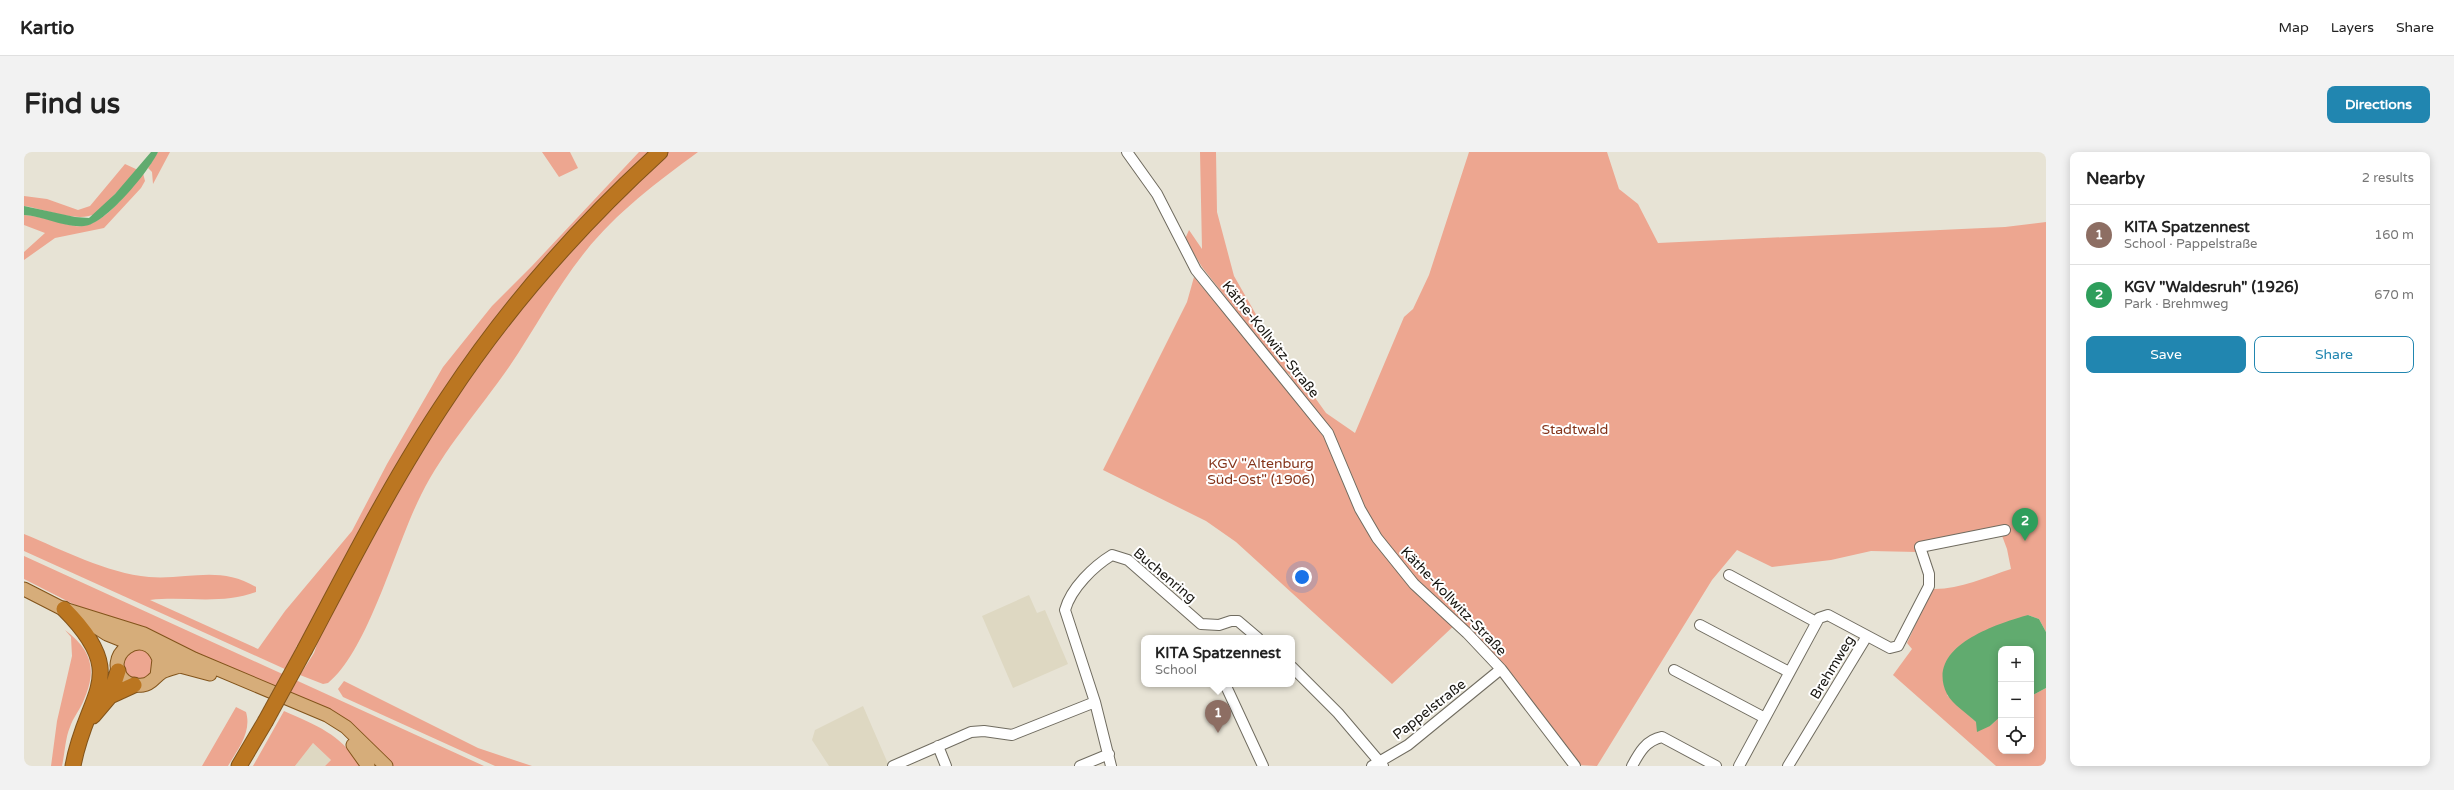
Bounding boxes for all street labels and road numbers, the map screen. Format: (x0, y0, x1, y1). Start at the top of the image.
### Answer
street label: Käthe-Kollwitz-Straße (1218, 278, 1323, 401)
street label: Käthe-Kollwitz-Straße (1397, 543, 1510, 660)
street label: Buchenring (1130, 544, 1200, 607)
street label: Brehmweg (1807, 632, 1858, 702)
street label: Pappelstraße (1390, 676, 1469, 743)

